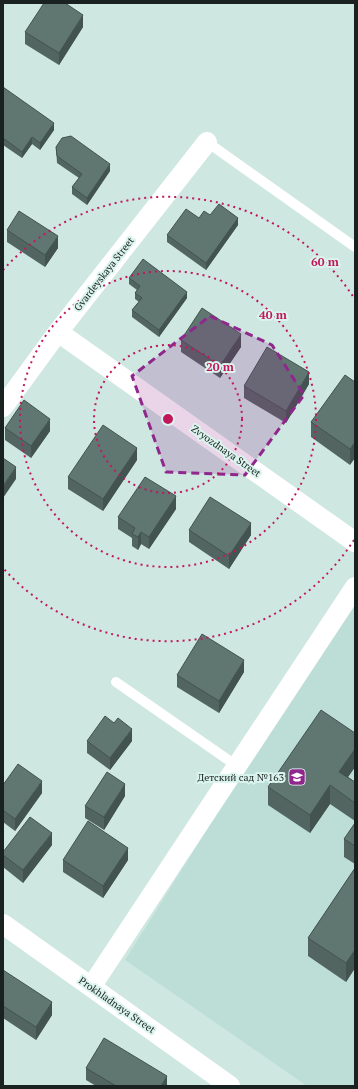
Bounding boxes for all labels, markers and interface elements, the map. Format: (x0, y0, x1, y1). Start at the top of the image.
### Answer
street label: Gvardeyskaya Street (71, 234, 137, 313)
text: 60 m (311, 254, 339, 269)
text: 40 m (259, 307, 287, 322)
text: 20 m (206, 359, 234, 374)
centre of rings (161, 412, 175, 426)
street label: Zvyozdnaya Street (189, 422, 264, 480)
school or university icon: Детский cад №163 (287, 767, 307, 787)
place label: Детский cад №163 (197, 771, 284, 784)
street label: Prokhladnaya Street (76, 974, 158, 1036)

